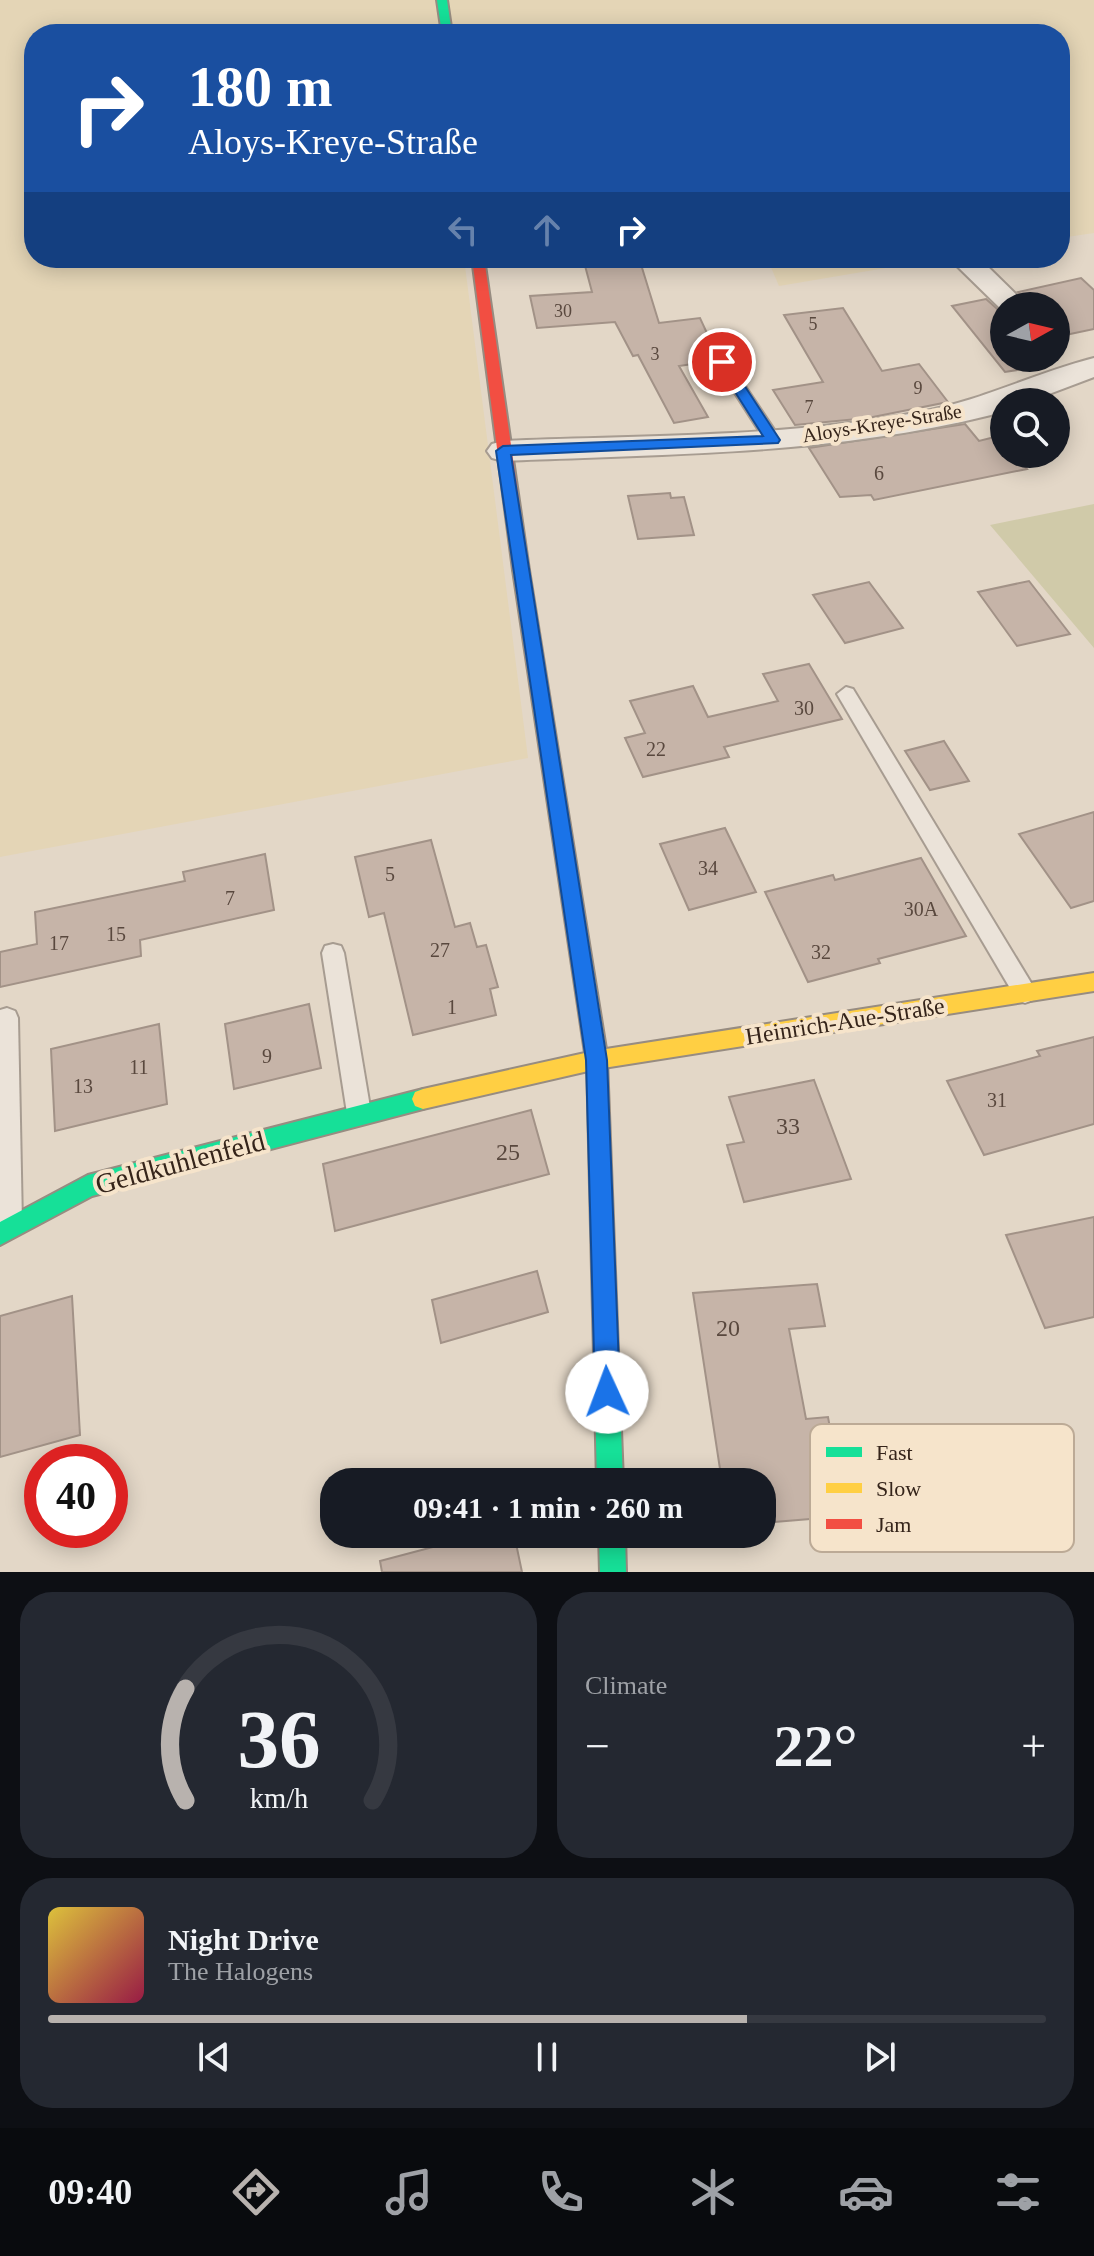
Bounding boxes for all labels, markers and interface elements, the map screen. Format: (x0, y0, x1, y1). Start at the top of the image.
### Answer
icon: right (56, 56, 160, 160)
text: 180 m (188, 56, 333, 118)
text: Aloys-Kreye-Straße (188, 122, 478, 162)
icon: left (441, 208, 485, 252)
icon: ahead (525, 208, 569, 252)
icon: right (609, 208, 653, 252)
north arrow (990, 292, 1070, 372)
map controls (990, 292, 1070, 468)
house number: 30 (554, 301, 572, 321)
house number: 5 (809, 314, 818, 334)
pin (688, 328, 756, 396)
icon: arrive (700, 340, 744, 384)
house number: 3 (651, 344, 660, 364)
house number: 9 (914, 378, 923, 398)
button: search (990, 388, 1070, 468)
house number: 7 (805, 397, 814, 417)
street label: Aloys-Kreye-Straße (801, 400, 964, 447)
house number: 6 (874, 462, 884, 484)
house number: 30 (794, 697, 814, 719)
house number: 22 (646, 738, 666, 760)
house number: 34 (698, 857, 718, 879)
house number: 5 (385, 863, 395, 885)
house number: 7 (225, 887, 235, 909)
house number: 30A (904, 898, 939, 920)
house number: 15 (106, 923, 126, 945)
house number: 17 (49, 932, 69, 954)
house number: 27 (430, 939, 450, 961)
house number: 32 (811, 941, 831, 963)
street label: Heinrich-Aue-Straße (744, 992, 946, 1050)
house number: 1 (447, 996, 457, 1018)
house number: 9 (262, 1045, 272, 1067)
house number: 11 (129, 1056, 149, 1078)
house number: 13 (73, 1075, 93, 1097)
house number: 31 (987, 1089, 1007, 1111)
house number: 33 (776, 1113, 800, 1139)
street label: Geldkuhlenfeld (92, 1125, 268, 1200)
house number: 25 (496, 1139, 520, 1165)
house number: 20 (716, 1315, 740, 1341)
position arrow (565, 1350, 649, 1434)
legend (810, 1424, 1074, 1552)
text: Fast (876, 1440, 913, 1465)
speed limit sign: 40 (24, 1444, 128, 1548)
text: Slow (876, 1476, 921, 1501)
text: 09:41 · 1 min · 260 m (413, 1491, 683, 1524)
text: Jam (876, 1512, 911, 1537)
text: Climate (585, 1671, 667, 1700)
text: 36 (237, 1693, 320, 1785)
text: 22° (774, 1713, 858, 1779)
text: − (585, 1722, 610, 1771)
text: + (1021, 1722, 1046, 1771)
text: km/h (249, 1783, 308, 1814)
text: Night Drive (168, 1923, 319, 1956)
text: The Halogens (168, 1957, 313, 1986)
icon: previous (192, 2035, 236, 2079)
icon: pause (525, 2035, 569, 2079)
icon: next (858, 2035, 902, 2079)
icon: directions (228, 2164, 284, 2220)
icon: music (381, 2164, 437, 2220)
icon: phone (533, 2164, 589, 2220)
icon: climate (685, 2164, 741, 2220)
icon: car (838, 2164, 894, 2220)
icon: filters (990, 2164, 1046, 2220)
text: 09:40 (48, 2172, 132, 2212)

